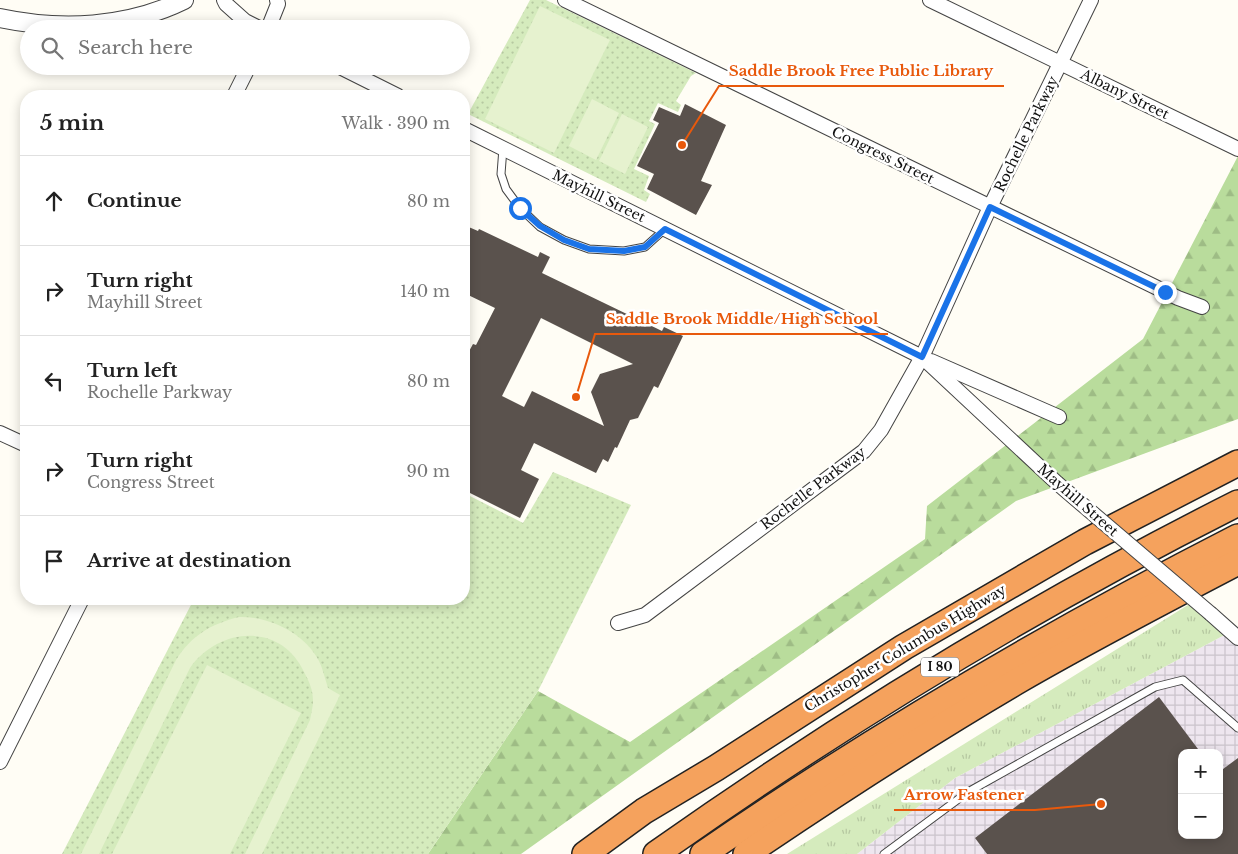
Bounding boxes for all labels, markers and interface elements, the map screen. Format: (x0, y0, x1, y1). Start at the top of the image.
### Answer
search box (20, 20, 470, 75)
icon: search (38, 34, 66, 62)
text: Search here (78, 36, 193, 59)
callout: Saddle Brook Free Public Library (719, 56, 1004, 86)
text: Saddle Brook Free Public Library (729, 61, 993, 80)
street label: Albany Street (1077, 64, 1173, 124)
street label: Rochelle Parkway (990, 73, 1062, 195)
text: 5 min (40, 110, 104, 136)
text: Walk · 390 m (342, 113, 450, 133)
street label: Congress Street (829, 122, 938, 188)
street label: Mayhill Street (550, 166, 649, 227)
icon: ahead (40, 187, 68, 215)
text: Continue (87, 189, 182, 212)
text: 80 m (407, 191, 450, 211)
route start (509, 197, 532, 220)
text: Turn right (87, 269, 193, 292)
icon: right (40, 277, 68, 305)
text: 140 m (400, 281, 450, 301)
route end (1154, 281, 1177, 304)
text: Mayhill Street (87, 292, 203, 312)
callout: Saddle Brook Middle/High School (595, 304, 888, 334)
text: Saddle Brook Middle/High School (606, 309, 879, 328)
text: Turn left (87, 359, 178, 382)
icon: left (40, 367, 68, 395)
text: 80 m (407, 371, 450, 391)
text: Rochelle Parkway (87, 382, 232, 402)
street label: Rochelle Parkway (757, 443, 869, 533)
text: Turn right (87, 449, 193, 472)
icon: right (40, 457, 68, 485)
street label: Mayhill Street (1034, 460, 1123, 540)
text: 90 m (407, 461, 450, 481)
text: Congress Street (87, 472, 215, 492)
icon: arrive (40, 547, 68, 575)
text: Arrive at destination (87, 549, 291, 572)
street label: Christopher Columbus Highway (801, 580, 1009, 716)
road number: I 80 (921, 658, 959, 676)
map controls (1178, 749, 1223, 839)
button: + (1178, 749, 1223, 794)
callout: Arrow Fastener (894, 780, 1035, 810)
text: Arrow Fastener (903, 785, 1025, 804)
button: − (1178, 794, 1223, 839)

